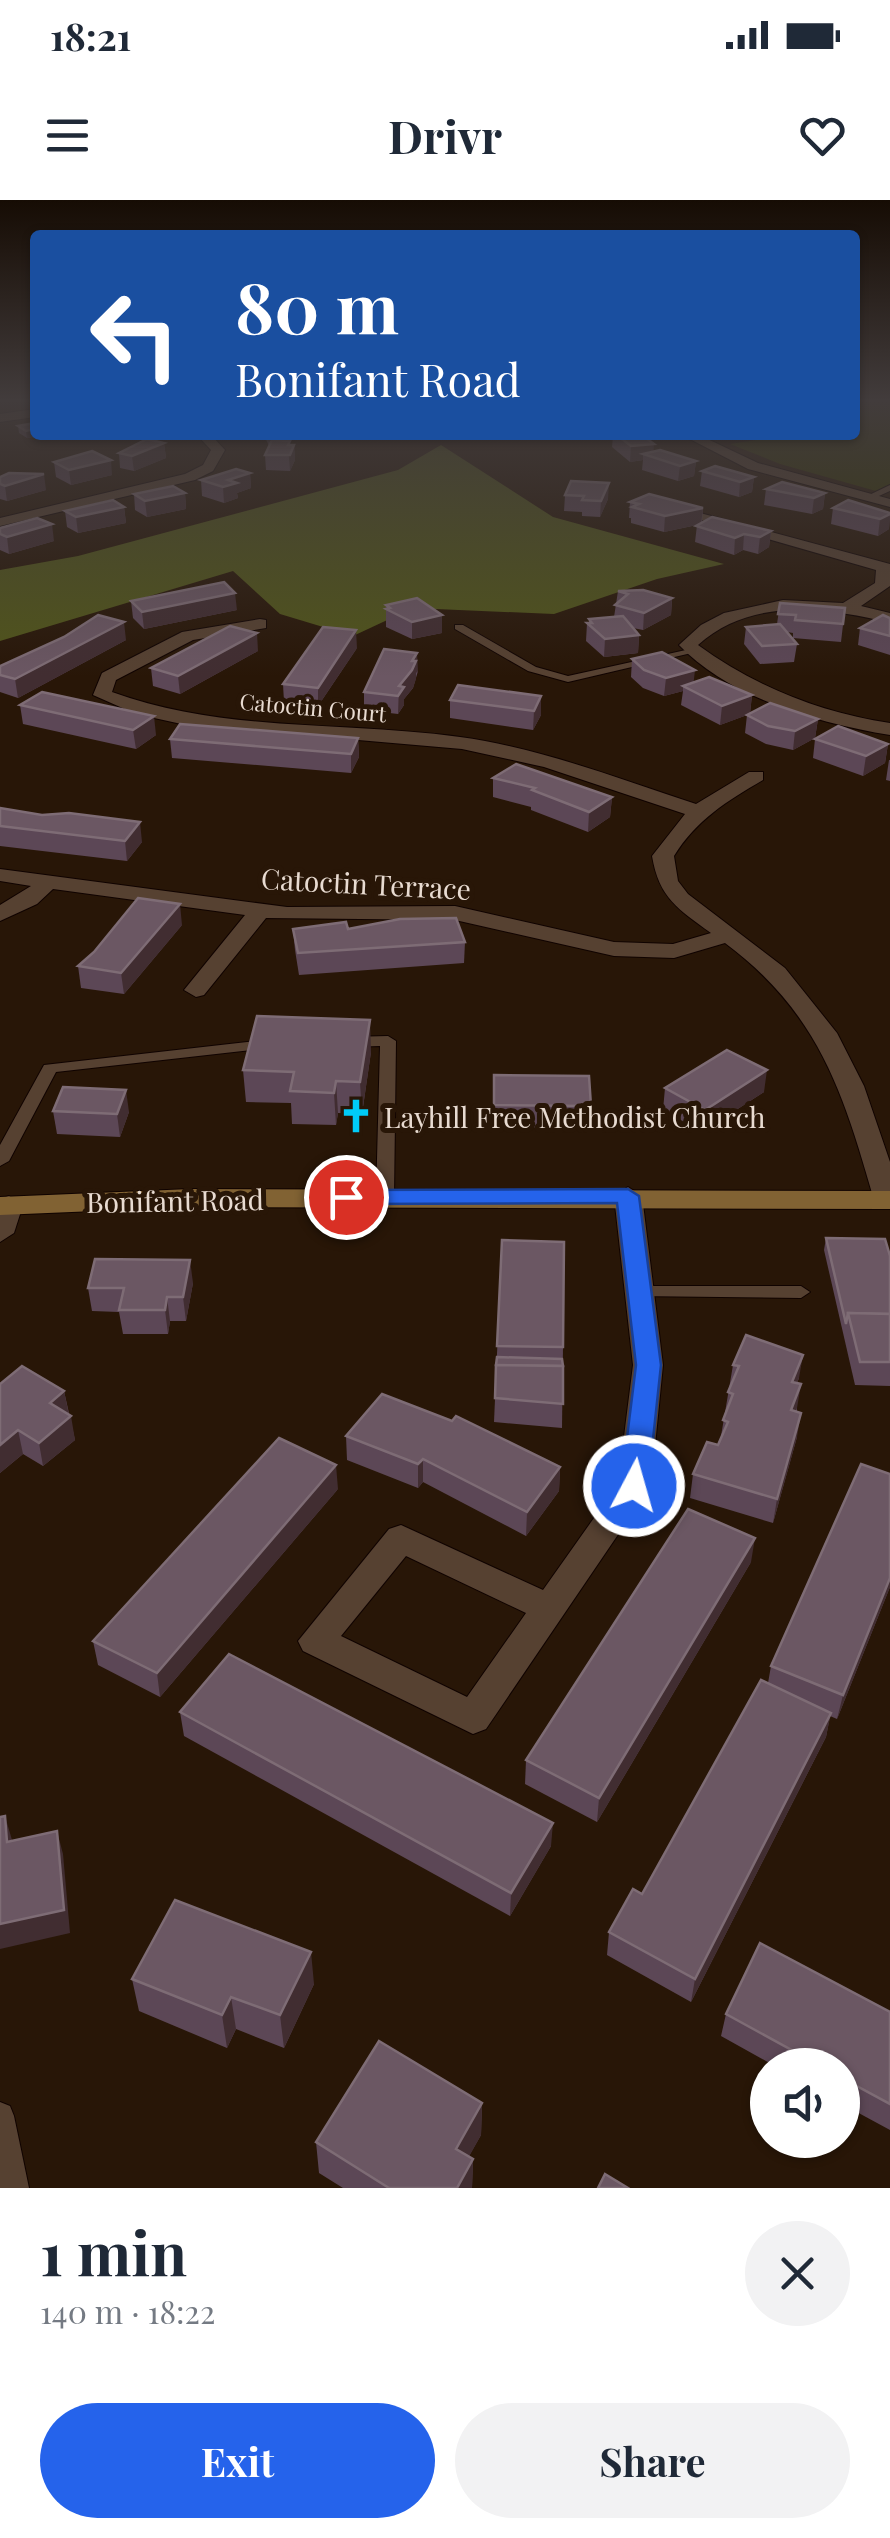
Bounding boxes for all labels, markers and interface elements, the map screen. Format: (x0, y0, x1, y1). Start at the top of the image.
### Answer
text: 18:21 (50, 10, 131, 61)
text: Drivr (388, 105, 502, 165)
icon: menu (40, 108, 95, 163)
icon: heart (795, 108, 850, 163)
text: 80 m (235, 258, 399, 352)
icon: left (70, 270, 200, 400)
text: Bonifant Road (235, 348, 521, 408)
street label: Catoctin Court (238, 686, 389, 728)
street label: Catoctin Terrace (260, 859, 472, 907)
church icon: Layhill Free Methodist Church (337, 1097, 375, 1135)
place label: Layhill Free Methodist Church (384, 1098, 766, 1135)
pin (304, 1155, 389, 1240)
icon: arrive (319, 1170, 374, 1225)
street label: Bonifant Road (86, 1180, 264, 1220)
position arrow (582, 1434, 686, 1538)
map controls (750, 2048, 860, 2158)
button: sound (750, 2048, 860, 2158)
text: 1 min (40, 2211, 187, 2291)
button: close (745, 2221, 850, 2326)
text: 140 m · 18:22 (40, 2289, 215, 2332)
button: Exit (40, 2403, 435, 2518)
button: Share (455, 2403, 850, 2518)

